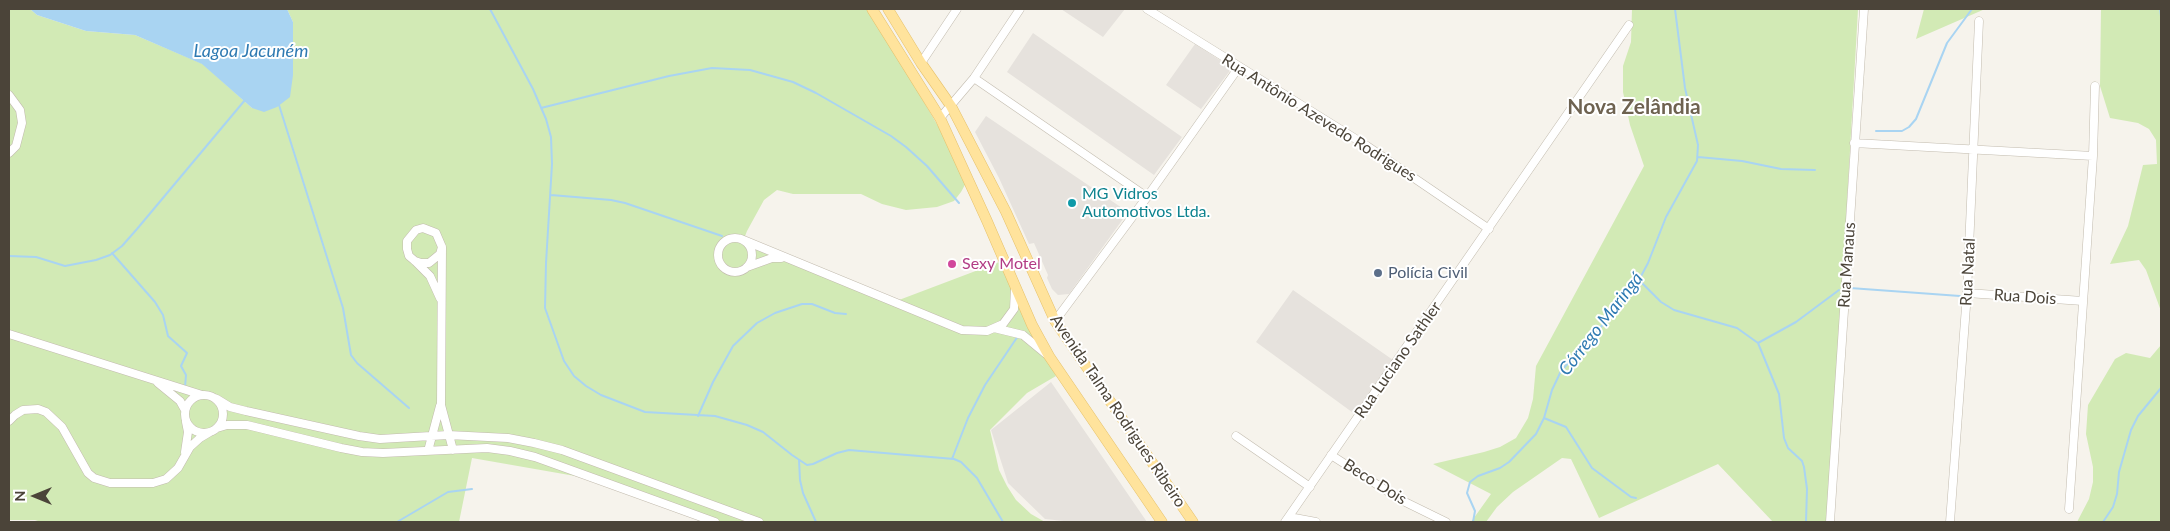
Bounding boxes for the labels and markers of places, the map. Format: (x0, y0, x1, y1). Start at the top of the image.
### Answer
place label: MG Vidros Automotivos Ltda. (1082, 184, 1210, 222)
marker: MG Vidros Automotivos Ltda. (1066, 197, 1078, 209)
place label: Sexy Motel (962, 254, 1041, 274)
marker: Sexy Motel (946, 258, 958, 270)
place label: Polícia Civil (1388, 263, 1468, 283)
marker: Polícia Civil (1372, 267, 1384, 279)

